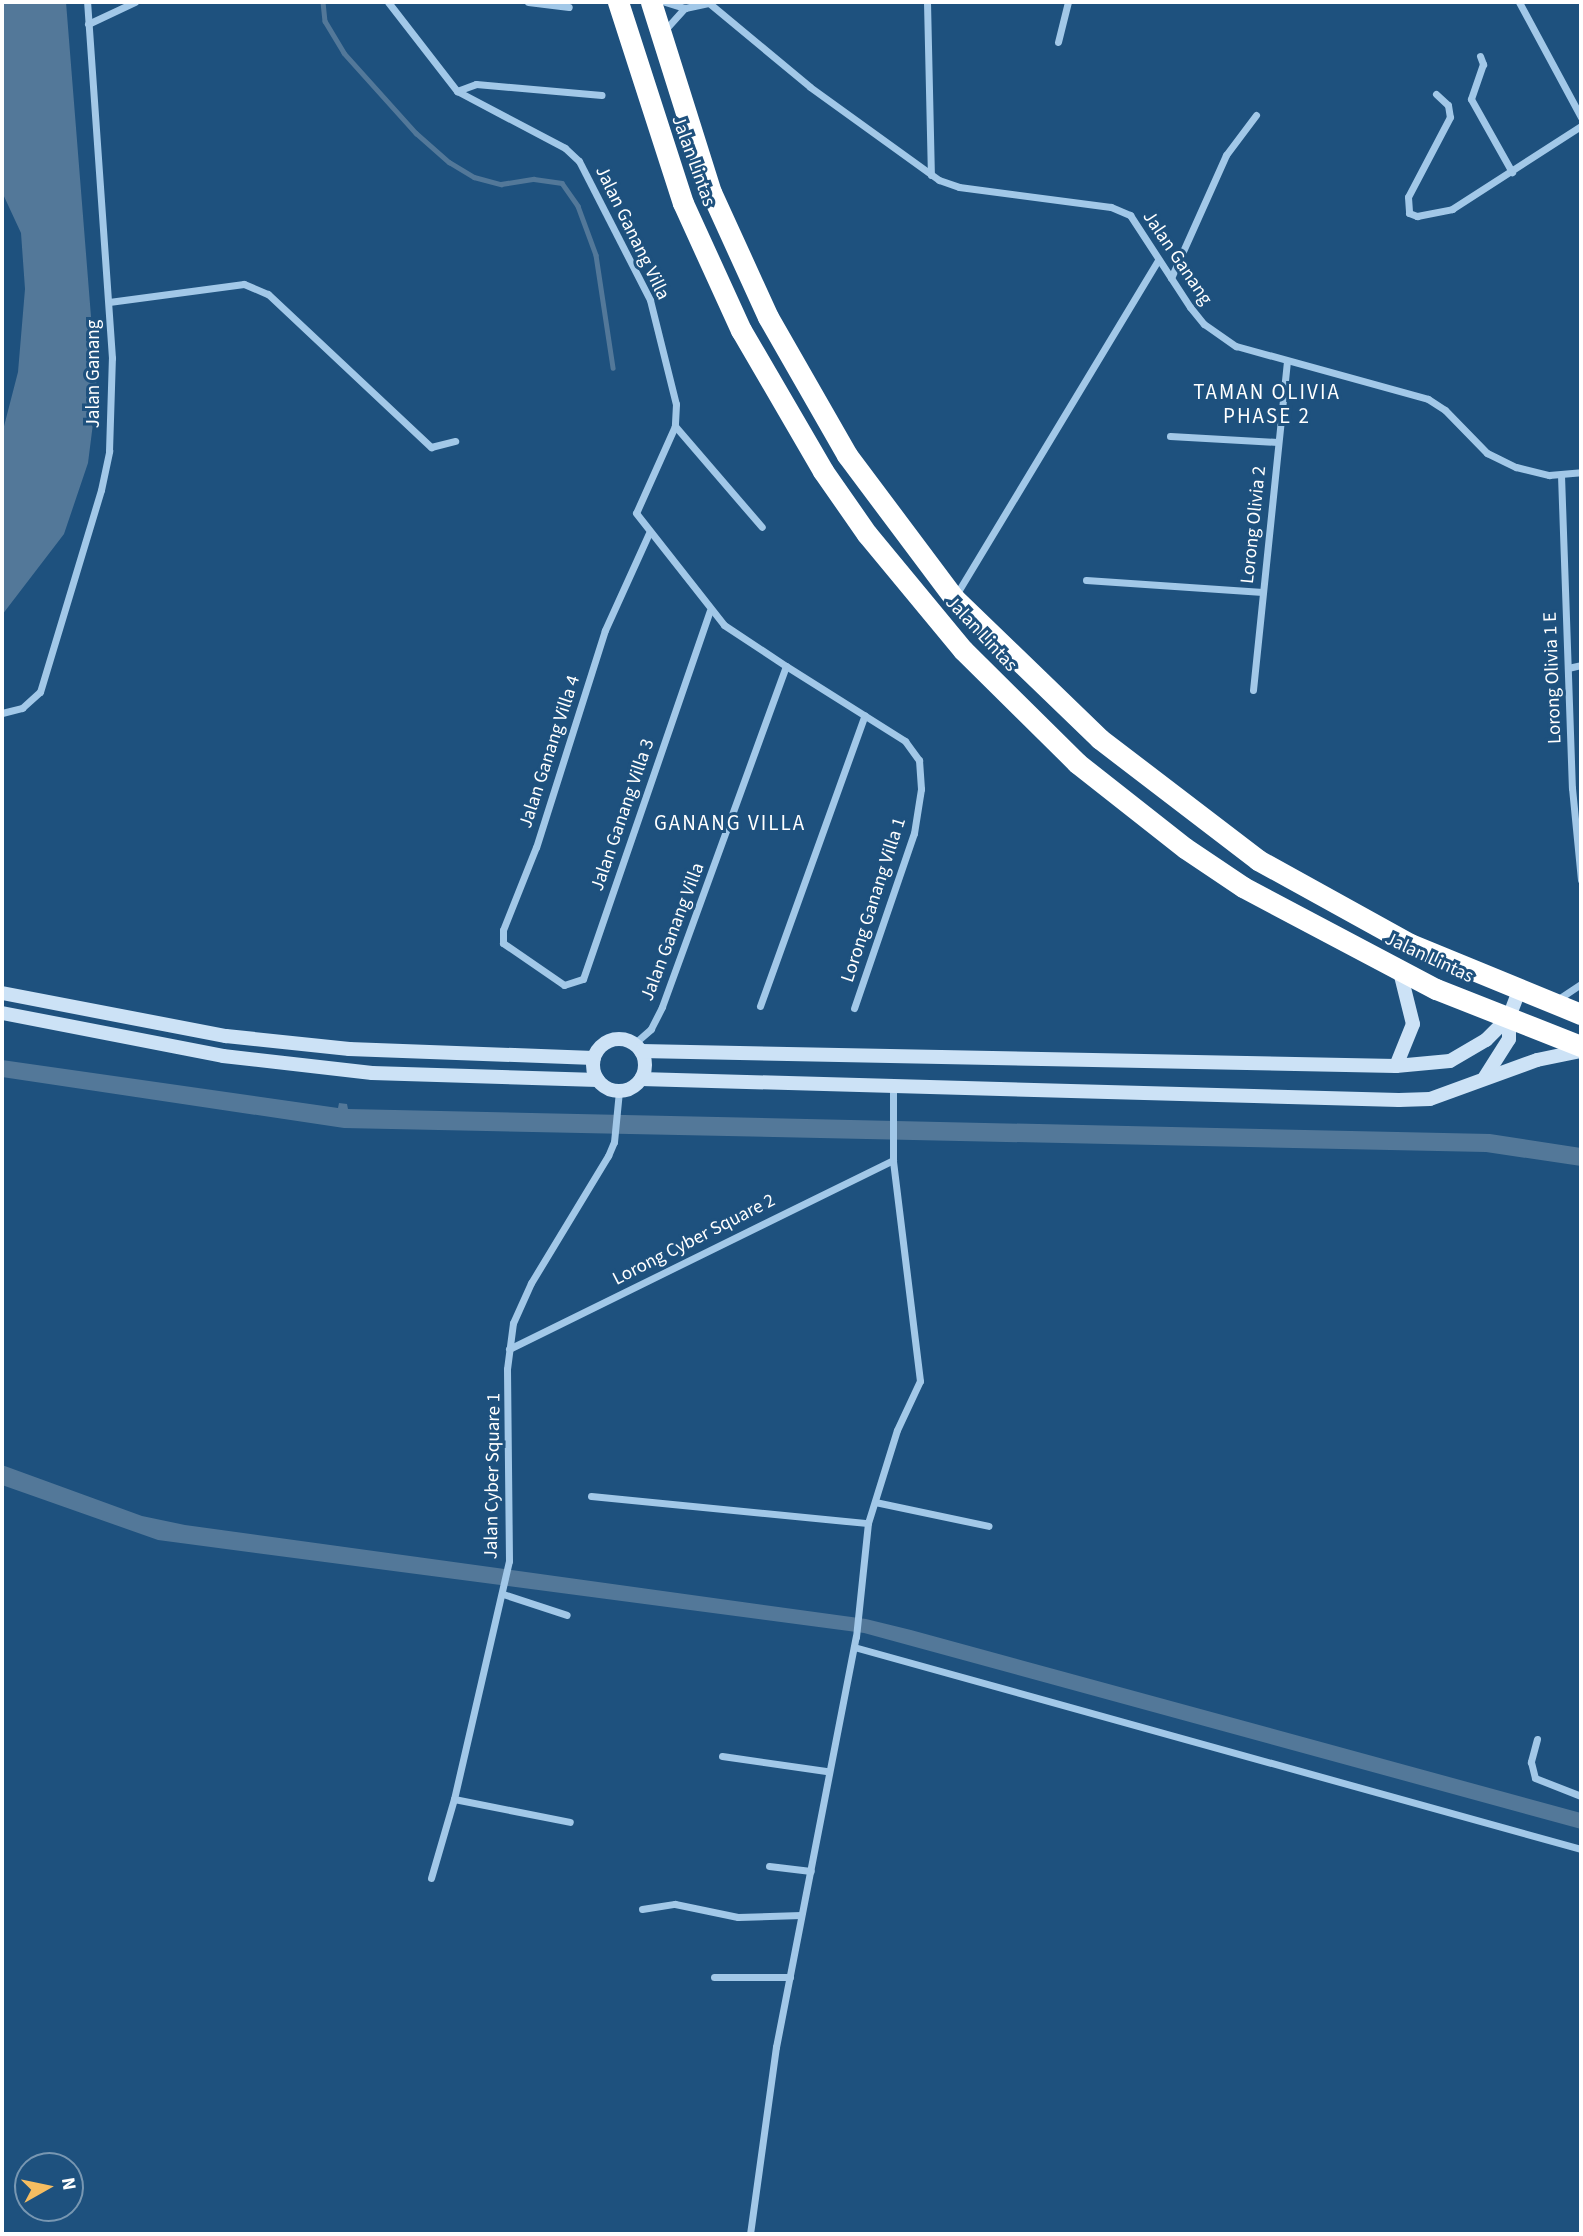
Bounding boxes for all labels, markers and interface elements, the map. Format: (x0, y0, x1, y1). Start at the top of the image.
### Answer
street label: Jalan Lintas (666, 112, 720, 210)
street label: Jalan Ganang Villa (590, 162, 674, 304)
street label: Jalan Ganang (1137, 207, 1217, 309)
street label: Jalan Ganang (83, 320, 105, 428)
district label: TAMAN OLIVIA PHASE 2 (1195, 379, 1339, 429)
street label: Lorong Olivia 2 (1236, 465, 1272, 585)
street label: Jalan Lintas (940, 591, 1022, 677)
street label: Lorong Olivia 1 E (1539, 612, 1567, 744)
street label: Jalan Ganang Villa 4 (515, 673, 585, 831)
street label: Jalan Ganang Villa 3 (586, 736, 660, 894)
district label: GANANG VILLA (655, 810, 805, 836)
street label: Lorong Ganang Villa 1 (837, 815, 911, 985)
street label: Jalan Ganang Villa (636, 860, 710, 1004)
street label: Jalan Lintas (1381, 928, 1477, 988)
street label: Lorong Cyber Square 2 (609, 1189, 779, 1291)
street label: Jalan Cyber Square 1 (480, 1392, 506, 1560)
north arrow (14, 2152, 84, 2222)
text: N (54, 2176, 83, 2192)

